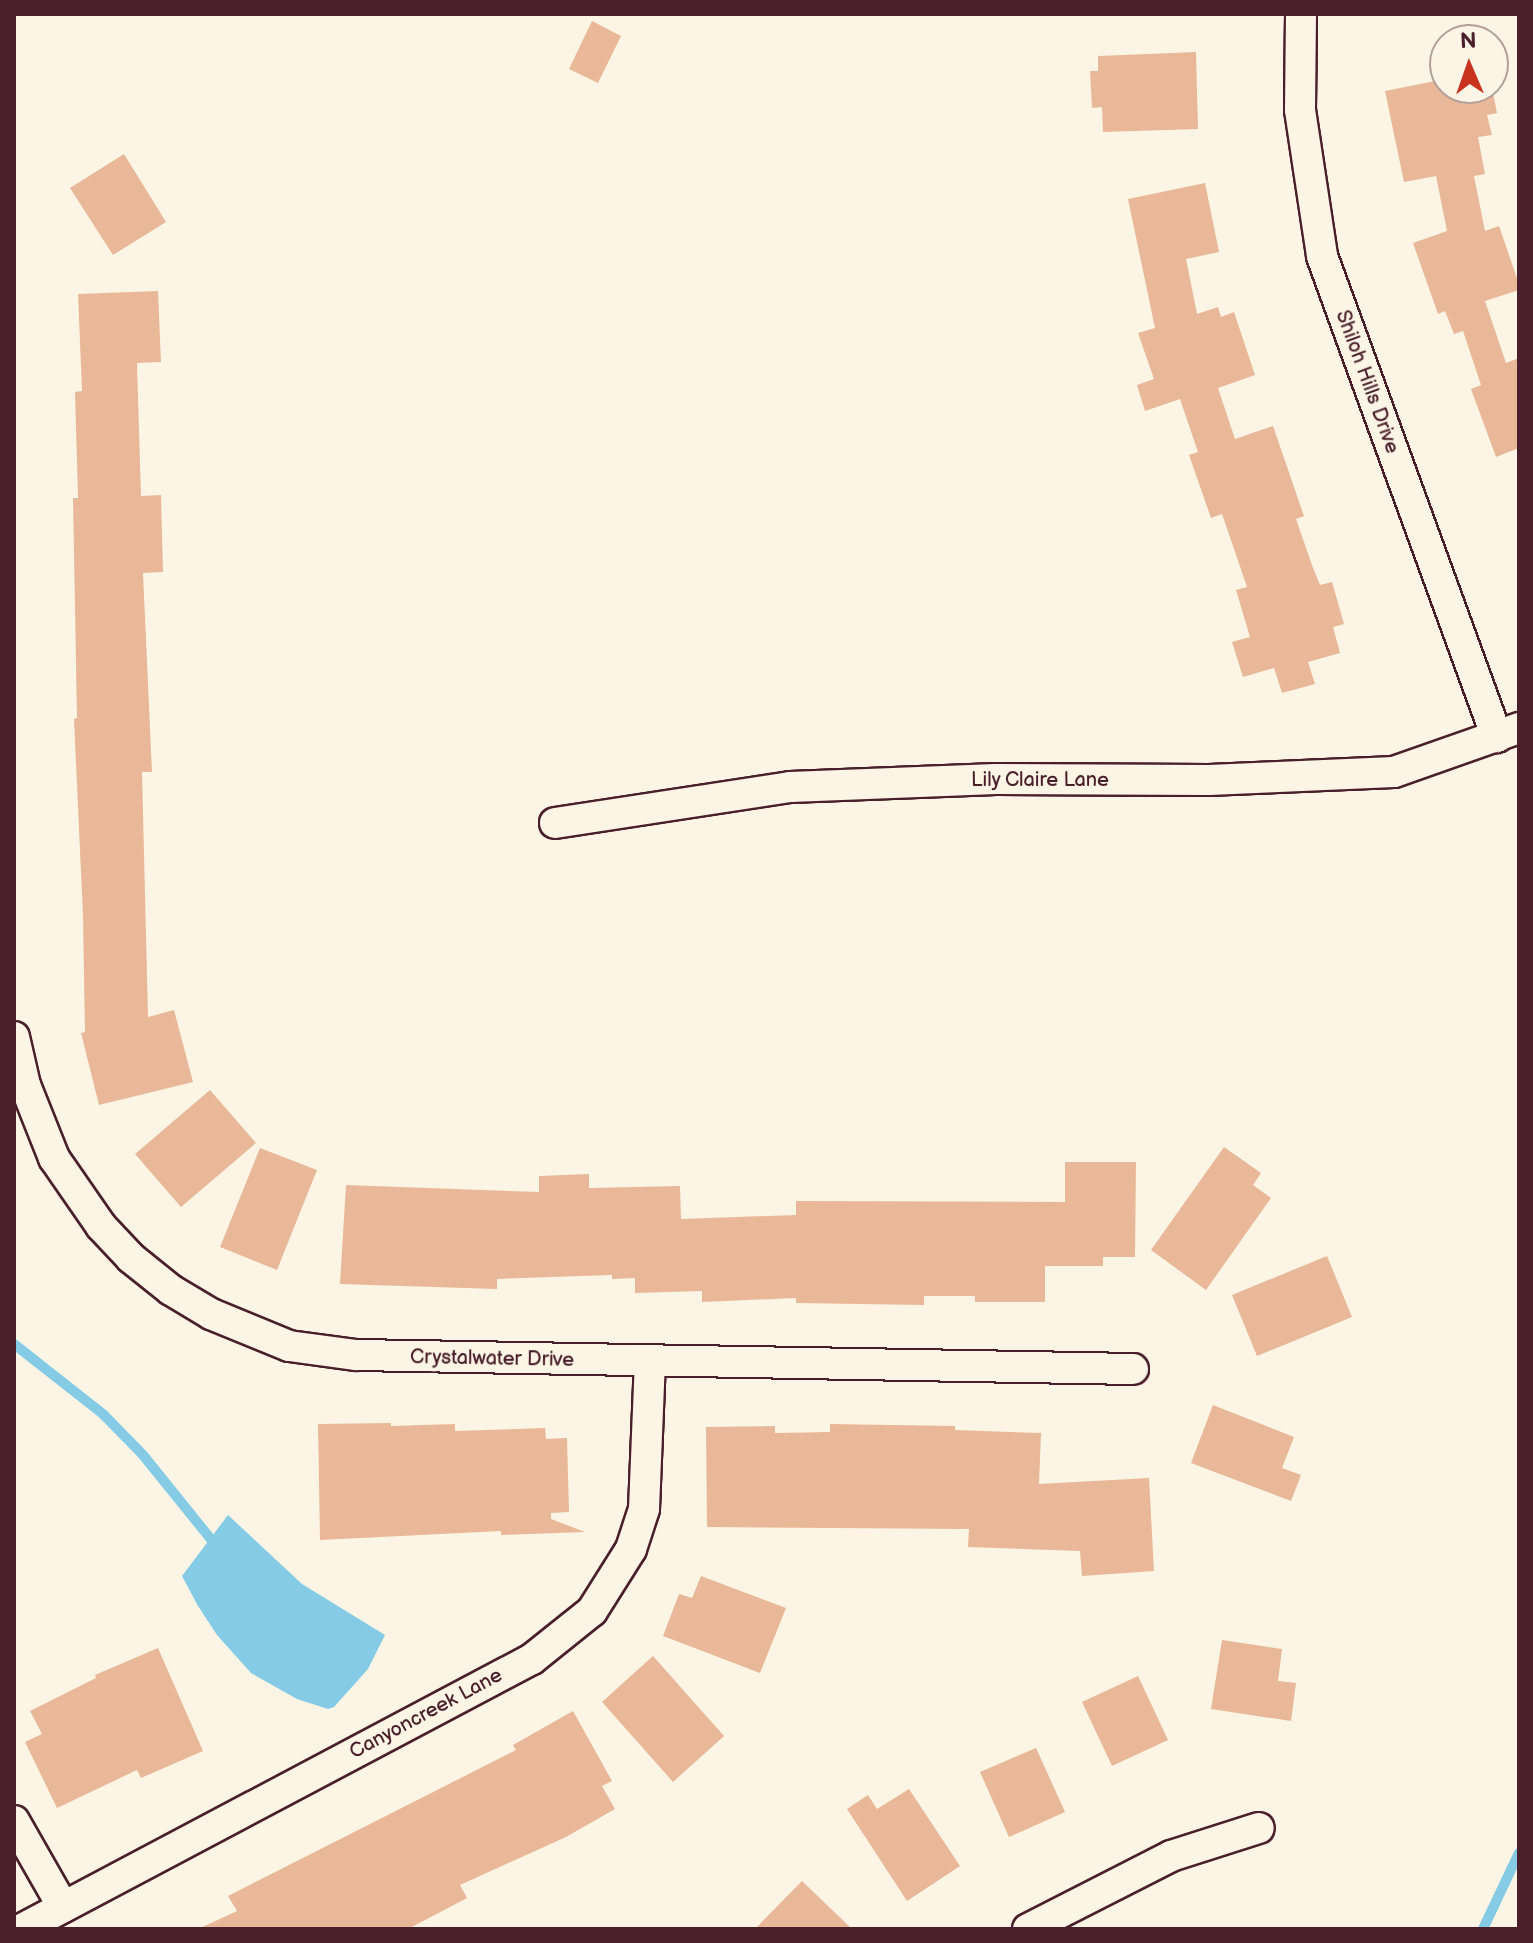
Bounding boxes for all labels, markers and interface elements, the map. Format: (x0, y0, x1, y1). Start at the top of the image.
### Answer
north arrow (1429, 24, 1509, 104)
text: N (1459, 28, 1477, 55)
street label: Shiloh Hills Drive (1330, 307, 1404, 457)
street label: Lily Claire Lane (970, 768, 1110, 792)
street label: Crystalwater Drive (410, 1346, 574, 1372)
street label: Canyoncreek Lane (345, 1664, 507, 1764)

